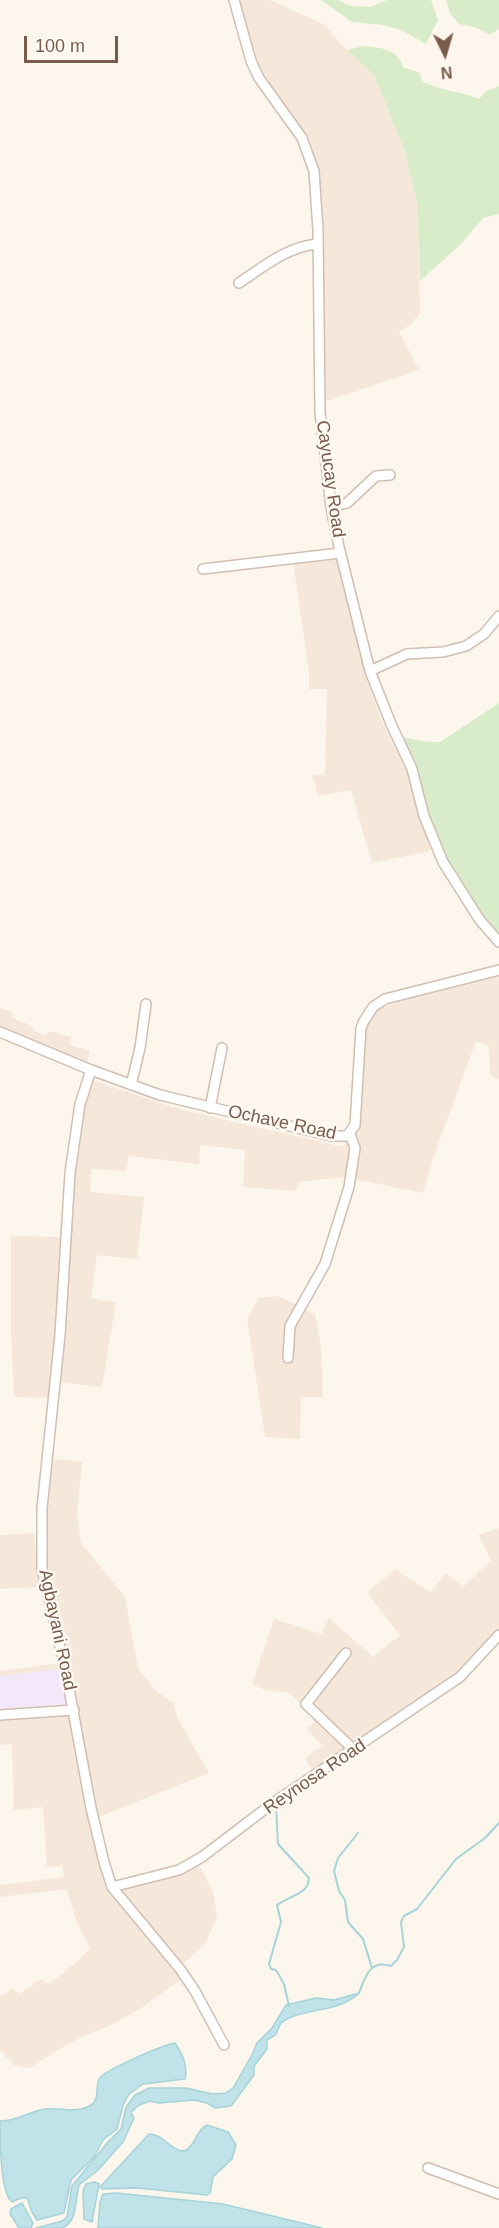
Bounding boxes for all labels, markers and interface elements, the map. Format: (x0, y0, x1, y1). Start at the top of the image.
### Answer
scale bar (27, 24, 122, 62)
north arrow (415, 24, 475, 84)
text: 100 m (35, 36, 85, 56)
text: N (440, 63, 453, 81)
street label: Cayucay Road (311, 419, 349, 539)
street label: Ochave Road (226, 1101, 338, 1145)
street label: Agbayani Road (34, 1568, 80, 1692)
street label: Reynosa Road (260, 1735, 370, 1819)

